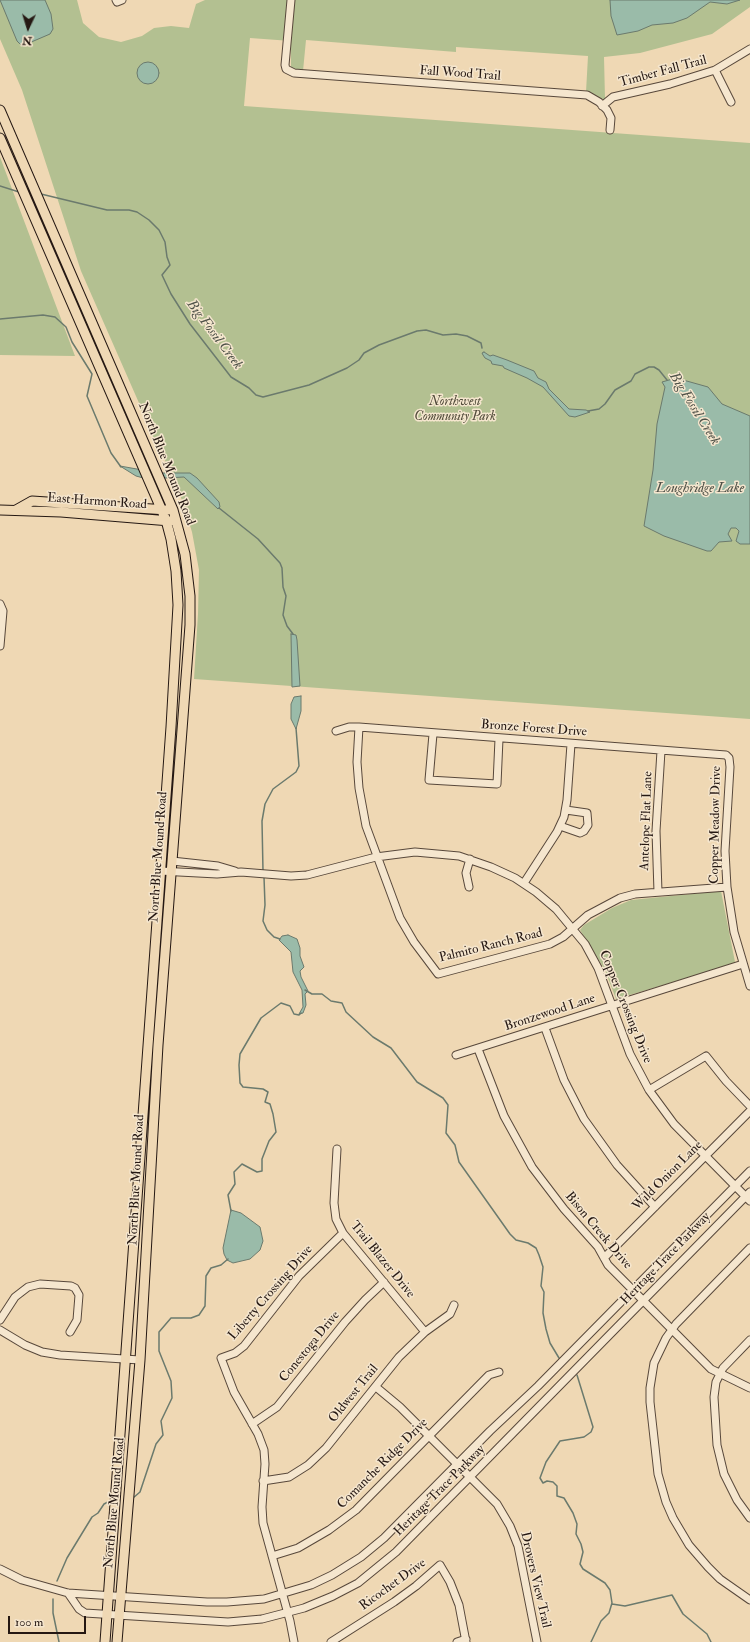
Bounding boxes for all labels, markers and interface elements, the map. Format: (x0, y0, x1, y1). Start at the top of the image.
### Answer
north arrow (8, 8, 48, 48)
text: N (22, 34, 33, 47)
street label: Timber Fall Trail (617, 53, 709, 91)
street label: Fall Wood Trail (419, 63, 501, 85)
water label: Big Fossil Creek (182, 297, 246, 373)
water label: Big Fossil Creek (665, 370, 723, 448)
park label: Northwest Community Park (414, 394, 496, 425)
street label: North Blue Mound Road (134, 400, 198, 528)
water label: Loughridge Lake (656, 481, 744, 497)
street label: East Harmon Road (47, 491, 147, 513)
street label: Bronze Forest Drive (480, 718, 588, 740)
street label: Copper Meadow Drive (707, 766, 725, 884)
street label: Antelope Flat Lane (637, 771, 657, 871)
street label: North Blue Mound Road (147, 791, 171, 923)
street label: Palmito Ranch Road (438, 926, 544, 966)
street label: Copper Crossing Drive (595, 948, 655, 1066)
street label: Bronzewood Lane (503, 991, 597, 1035)
street label: North Blue Mound Road (126, 1114, 148, 1246)
street label: Wild Onion Lane (630, 1138, 706, 1214)
street label: Bison Creek Drive (561, 1189, 635, 1273)
street label: Heritage Trace Parkway (618, 1209, 714, 1309)
street label: Trail Blazer Drive (346, 1219, 418, 1301)
street label: Liberty Crossing Drive (226, 1242, 316, 1344)
street label: Conestoga Drive (277, 1308, 343, 1386)
street label: Oldwest Trail (326, 1362, 382, 1426)
street label: Comanche Ridge Drive (335, 1416, 431, 1512)
street label: North Blue Mound Road (102, 1437, 128, 1569)
street label: Heritage Trace Parkway (391, 1442, 489, 1540)
street label: Drovers View Trail (516, 1530, 554, 1630)
street label: Ricochet Drive (357, 1556, 429, 1614)
scale bar (10, 1608, 88, 1634)
text: 100 m (15, 1615, 43, 1630)

